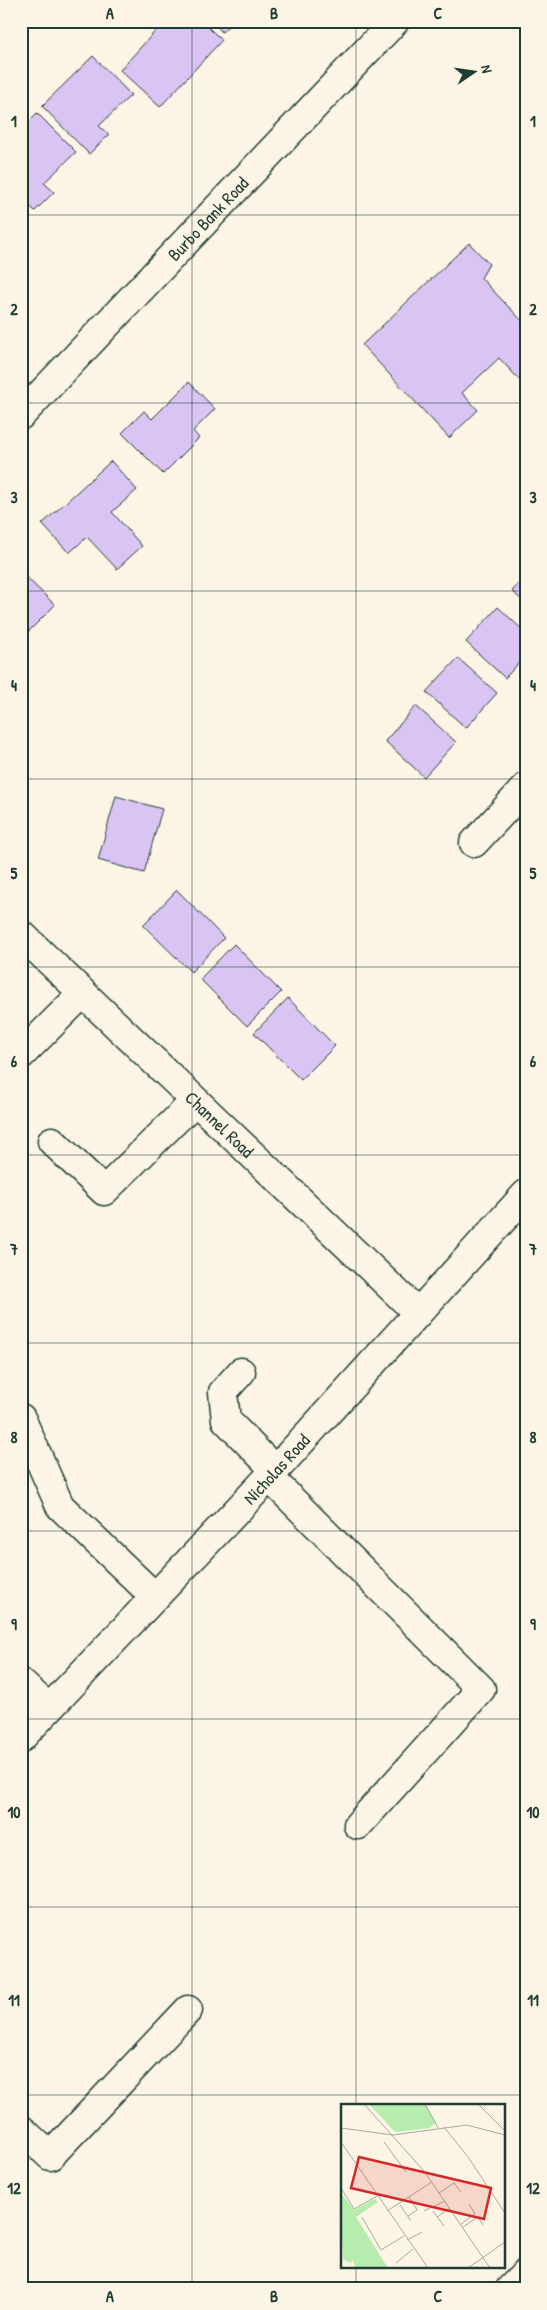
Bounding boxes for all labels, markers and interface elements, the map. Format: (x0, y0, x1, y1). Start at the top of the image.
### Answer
text: A (106, 2, 114, 24)
text: B (270, 2, 278, 24)
text: C (434, 2, 443, 24)
north arrow (450, 48, 500, 98)
text: N (477, 63, 497, 75)
text: 1 (11, 110, 17, 132)
text: 1 (530, 110, 536, 132)
street label: Burbo Bank Road (161, 171, 254, 266)
text: 2 (10, 298, 18, 320)
text: 2 (529, 298, 537, 320)
text: 3 (10, 486, 18, 508)
text: 3 (529, 486, 537, 508)
text: 4 (11, 674, 17, 696)
text: 4 (530, 674, 536, 696)
text: 5 (11, 862, 18, 884)
text: 5 (530, 862, 537, 884)
text: 6 (11, 1050, 18, 1072)
text: 6 (530, 1050, 537, 1072)
street label: Channel Road (180, 1085, 260, 1163)
text: 7 (9, 1238, 18, 1260)
text: 7 (528, 1238, 537, 1260)
text: 8 (11, 1426, 18, 1448)
text: 8 (530, 1426, 537, 1448)
street label: Nicholas Road (237, 1428, 315, 1510)
text: 9 (11, 1613, 17, 1635)
text: 9 (530, 1613, 536, 1635)
text: 10 (8, 1801, 20, 1823)
text: 10 (527, 1801, 539, 1823)
text: 11 (8, 1989, 20, 2011)
text: 11 (527, 1989, 539, 2011)
inset map (341, 2104, 504, 2268)
text: 12 (7, 2177, 21, 2199)
text: 12 (526, 2177, 540, 2199)
text: A (106, 2285, 114, 2307)
text: B (270, 2285, 278, 2307)
text: C (434, 2285, 443, 2307)

